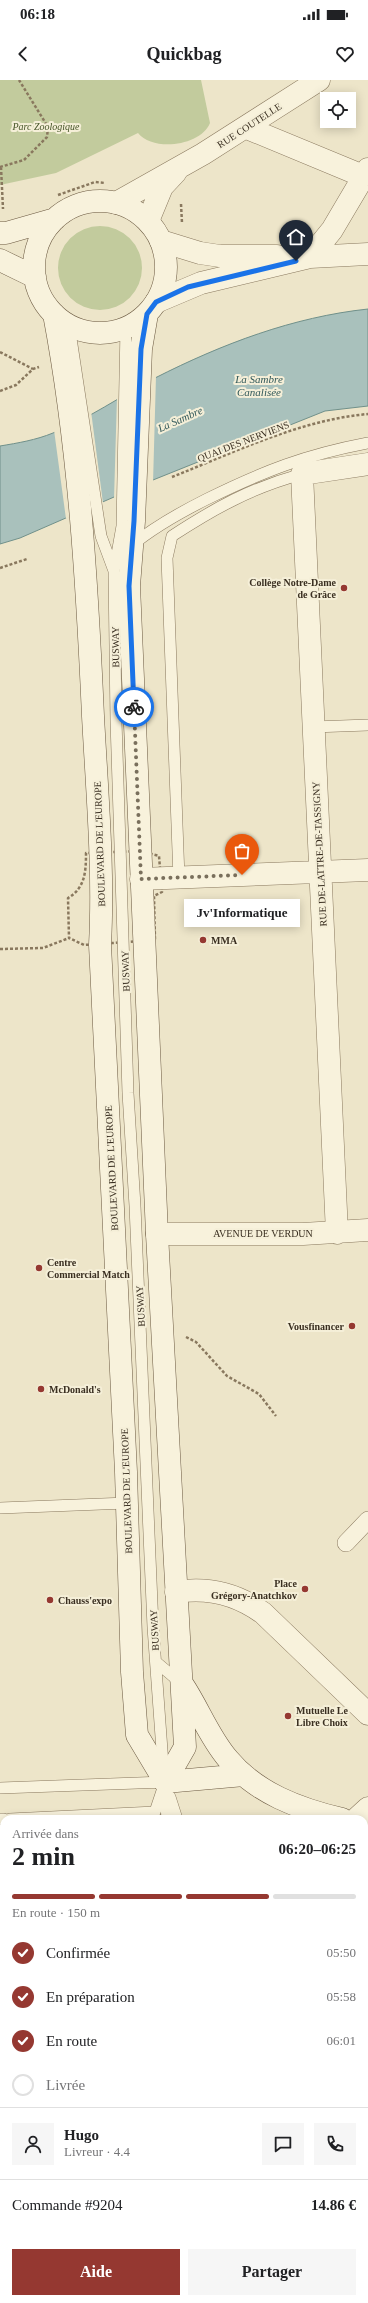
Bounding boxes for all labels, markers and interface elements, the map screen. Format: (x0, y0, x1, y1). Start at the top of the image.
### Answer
text: 06:18 (20, 6, 55, 22)
icon: back (12, 43, 34, 65)
icon: heart (334, 43, 356, 65)
text: Quickbag (146, 44, 222, 64)
map controls (320, 92, 356, 128)
button: locate (320, 92, 356, 128)
street label: RUE COUTELLE (215, 101, 283, 150)
park label: Parc Zoologique (11, 121, 80, 132)
pin (279, 220, 313, 261)
icon: home (285, 226, 307, 248)
water label: La Sambre Canalisée (234, 373, 283, 398)
water label: La Sambre (155, 404, 204, 435)
street label: QUAI DES NERVIENS (196, 419, 291, 464)
place label: Collège Notre-Dame de Grâce (249, 577, 337, 600)
marker: Collège Notre-Dame de Grâce (339, 583, 349, 593)
street label: BUSWAY (110, 626, 121, 668)
courier (114, 687, 154, 727)
icon: bike (123, 696, 145, 718)
street label: BOULEVARD DE L'EUROPE (92, 781, 107, 907)
street label: RUE DE-LATTRE-DE-TASSIGNY (310, 781, 329, 927)
pin (225, 834, 259, 875)
icon: bag (231, 840, 253, 862)
callout: Jv'Informatique (184, 899, 300, 927)
text: Jv'Informatique (197, 905, 288, 920)
marker: MMA (198, 935, 208, 945)
place label: MMA (211, 935, 238, 946)
street label: BUSWAY (119, 950, 132, 992)
street label: BOULEVARD DE L'EUROPE (103, 1105, 120, 1231)
street label: AVENUE DE VERDUN (213, 1228, 313, 1239)
place label: Centre Commercial Match (47, 1257, 130, 1280)
marker: Centre Commercial Match (34, 1263, 44, 1273)
street label: BUSWAY (134, 1285, 147, 1327)
place label: Vousfinancer (288, 1321, 345, 1332)
marker: Vousfinancer (347, 1321, 357, 1331)
marker: McDonald's (36, 1384, 46, 1394)
place label: McDonald's (49, 1384, 101, 1395)
street label: BOULEVARD DE L'EUROPE (119, 1428, 134, 1554)
place label: Place Grégory-Anatchkov (211, 1578, 298, 1601)
marker: Place Grégory-Anatchkov (300, 1584, 310, 1594)
marker: Chauss'expo (45, 1595, 55, 1605)
place label: Chauss'expo (58, 1595, 112, 1606)
street label: BUSWAY (148, 1609, 161, 1651)
place label: Mutuelle Le Libre Choix (296, 1705, 348, 1728)
marker: Mutuelle Le Libre Choix (283, 1711, 293, 1721)
text: Arrivée dans (12, 1826, 79, 1841)
text: 06:20–06:25 (279, 1841, 356, 1857)
text: 2 min (12, 1842, 75, 1871)
text: En route · 150 m (12, 1905, 100, 1920)
icon: check (12, 1942, 34, 1964)
text: Confirmée (46, 1945, 110, 1961)
text: 05:50 (326, 1945, 356, 1960)
icon: check (12, 1986, 34, 2008)
text: En préparation (46, 1989, 135, 2005)
text: 05:58 (326, 1989, 356, 2004)
icon: check (12, 2030, 34, 2052)
text: En route (46, 2033, 97, 2049)
text: 06:01 (326, 2033, 356, 2048)
text: Livrée (46, 2077, 85, 2093)
button: person (12, 2123, 54, 2165)
button: chat (262, 2123, 304, 2165)
button: phone (314, 2123, 356, 2165)
text: Hugo (64, 2127, 99, 2143)
text: Livreur · 4.4 (64, 2144, 130, 2159)
text: Commande #9204 (12, 2197, 122, 2213)
text: 14.86 € (311, 2197, 356, 2213)
button: Aide (12, 2249, 180, 2295)
button: Partager (188, 2249, 356, 2295)

